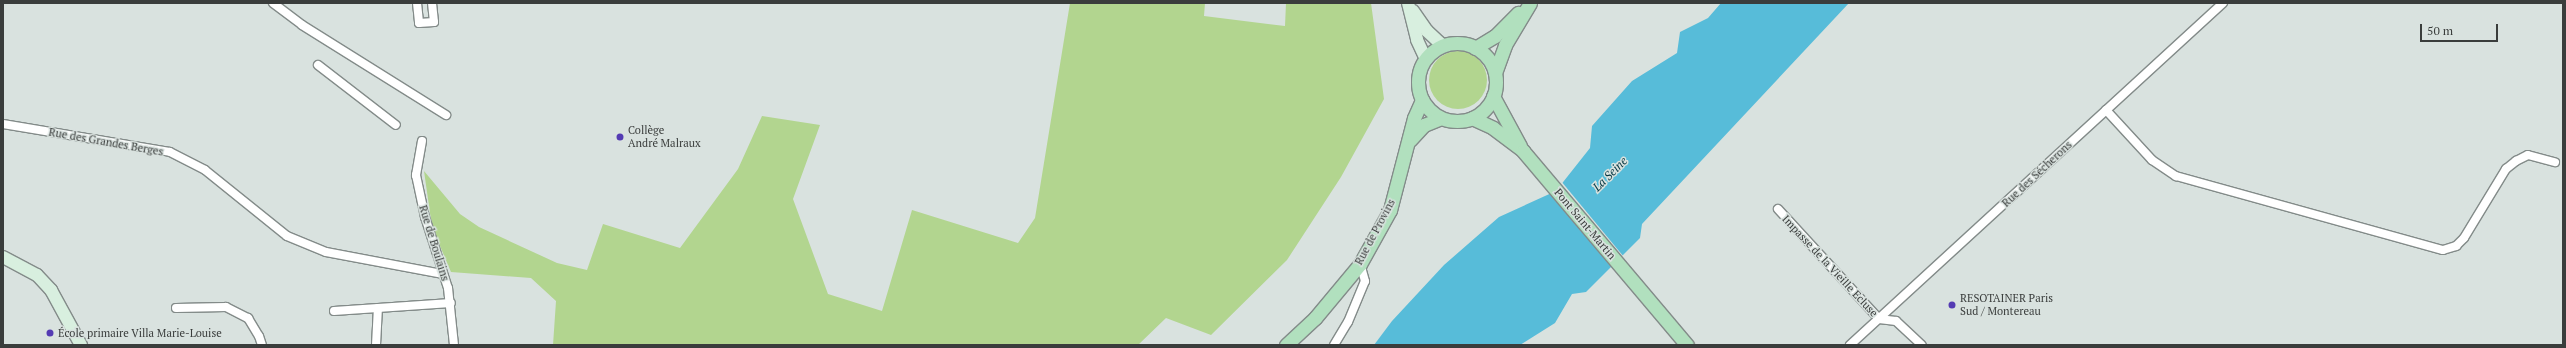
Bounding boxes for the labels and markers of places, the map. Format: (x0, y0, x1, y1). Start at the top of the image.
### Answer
place label: Collège André Malraux (628, 124, 701, 150)
marker: Collège André Malraux (615, 132, 625, 142)
place label: RESOTAINER Paris Sud / Montereau (1960, 292, 2053, 318)
marker: RESOTAINER Paris Sud / Montereau (1947, 300, 1957, 310)
place label: École primaire Villa Marie-Louise (58, 326, 222, 340)
marker: École primaire Villa Marie-Louise (45, 328, 55, 338)

